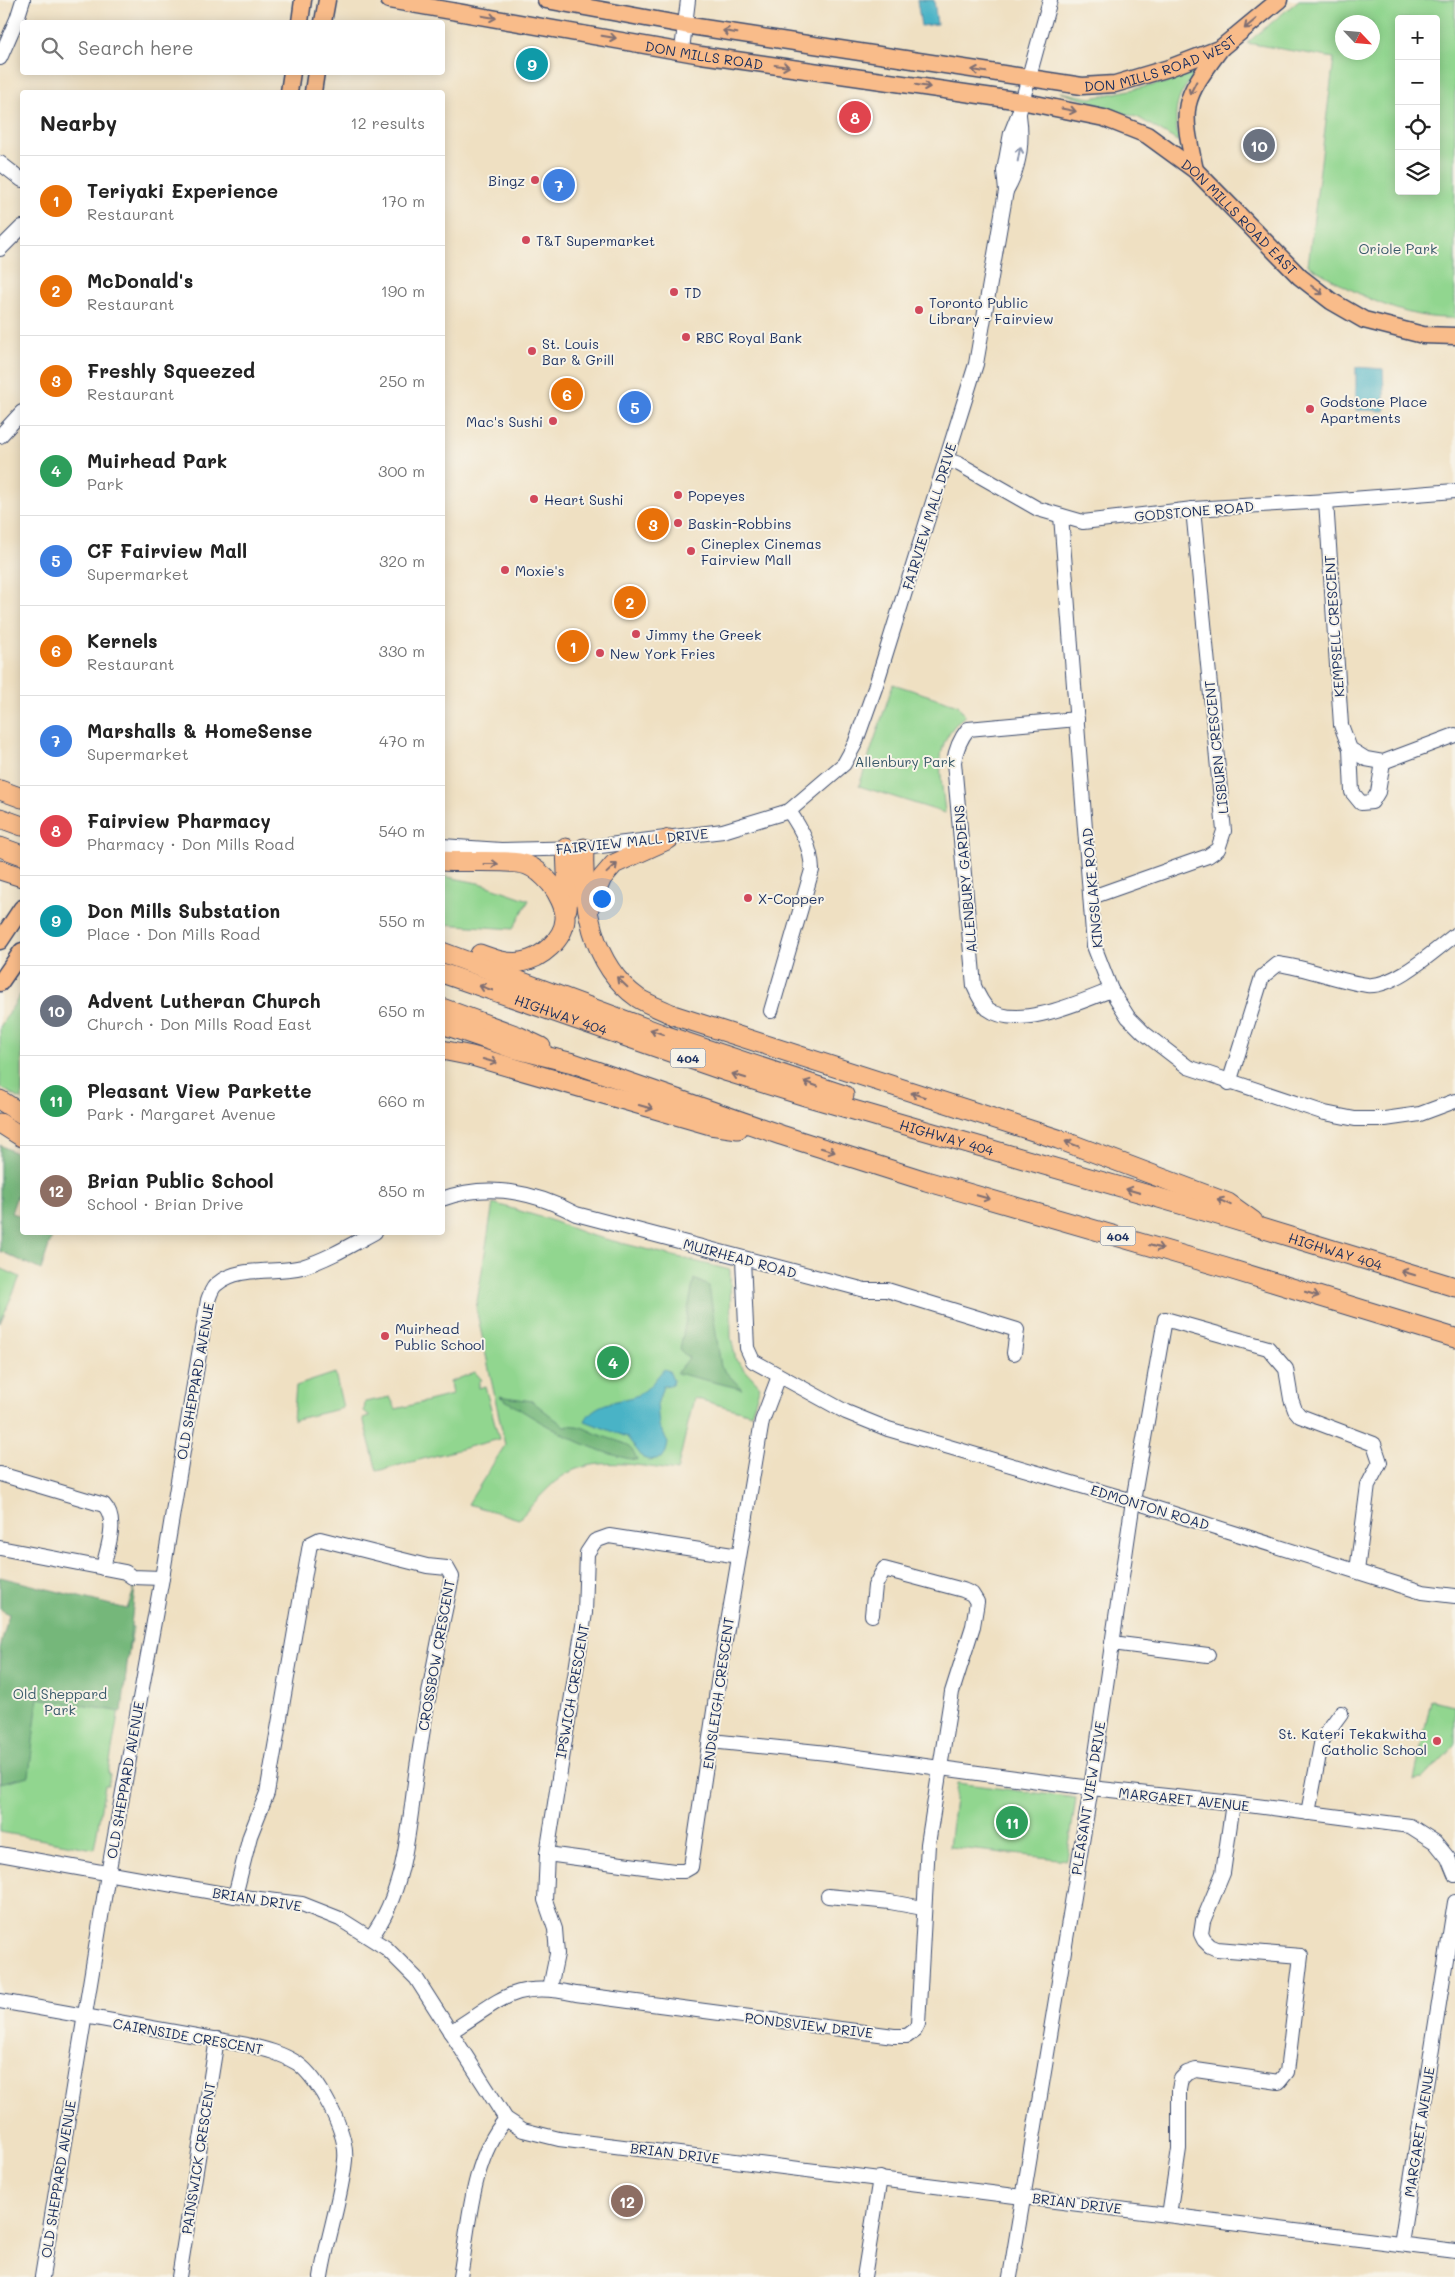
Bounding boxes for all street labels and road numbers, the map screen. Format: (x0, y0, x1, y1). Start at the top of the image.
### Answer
street label: DON MILLS ROAD WEST (1084, 30, 1240, 95)
street label: DON MILLS ROAD (644, 36, 765, 73)
street label: DON MILLS ROAD EAST (1178, 154, 1302, 279)
street label: FAIRVIEW MALL DRIVE (898, 440, 960, 592)
street label: GODSTONE ROAD (1133, 496, 1255, 526)
street label: KEMPSELL CRESCENT (1320, 554, 1348, 698)
street label: LISBURN CRESCENT (1200, 679, 1232, 815)
street label: ALLENBURY GARDENS (949, 804, 981, 954)
street label: FAIRVIEW MALL DRIVE (555, 824, 709, 858)
street label: KINGSLAKE ROAD (1077, 827, 1107, 949)
street label: HIGHWAY 404 (512, 989, 611, 1039)
road number: 404 (670, 1048, 706, 1068)
street label: HIGHWAY 404 (898, 1114, 997, 1160)
road number: 404 (1100, 1226, 1136, 1246)
street label: HIGHWAY 404 (1286, 1227, 1386, 1274)
street label: MUIRHEAD ROAD (681, 1234, 799, 1282)
street label: OLD SHEPPARD AVENUE (172, 1301, 218, 1461)
street label: EDMONTON ROAD (1088, 1480, 1212, 1534)
street label: CROSSBOW CRESCENT (413, 1578, 459, 1732)
street label: ENDSLEIGH CRESCENT (698, 1616, 738, 1770)
street label: IPSWICH CRESCENT (551, 1622, 593, 1760)
street label: OLD SHEPPARD AVENUE (102, 1700, 148, 1860)
street label: PLEASANT VIEW DRIVE (1066, 1720, 1110, 1876)
street label: MARGARET AVENUE (1118, 1783, 1250, 1815)
street label: BRIAN DRIVE (211, 1883, 303, 1915)
street label: PONDSVIEW DRIVE (744, 2008, 874, 2042)
street label: CAIRNSIDE CRESCENT (111, 2013, 265, 2059)
street label: MARGARET AVENUE (1399, 2066, 1439, 2198)
street label: PAINSWICK CRESCENT (177, 2080, 219, 2235)
street label: OLD SHEPPARD AVENUE (36, 2099, 80, 2259)
street label: BRIAN DRIVE (629, 2138, 721, 2168)
street label: BRIAN DRIVE (1031, 2188, 1123, 2218)

